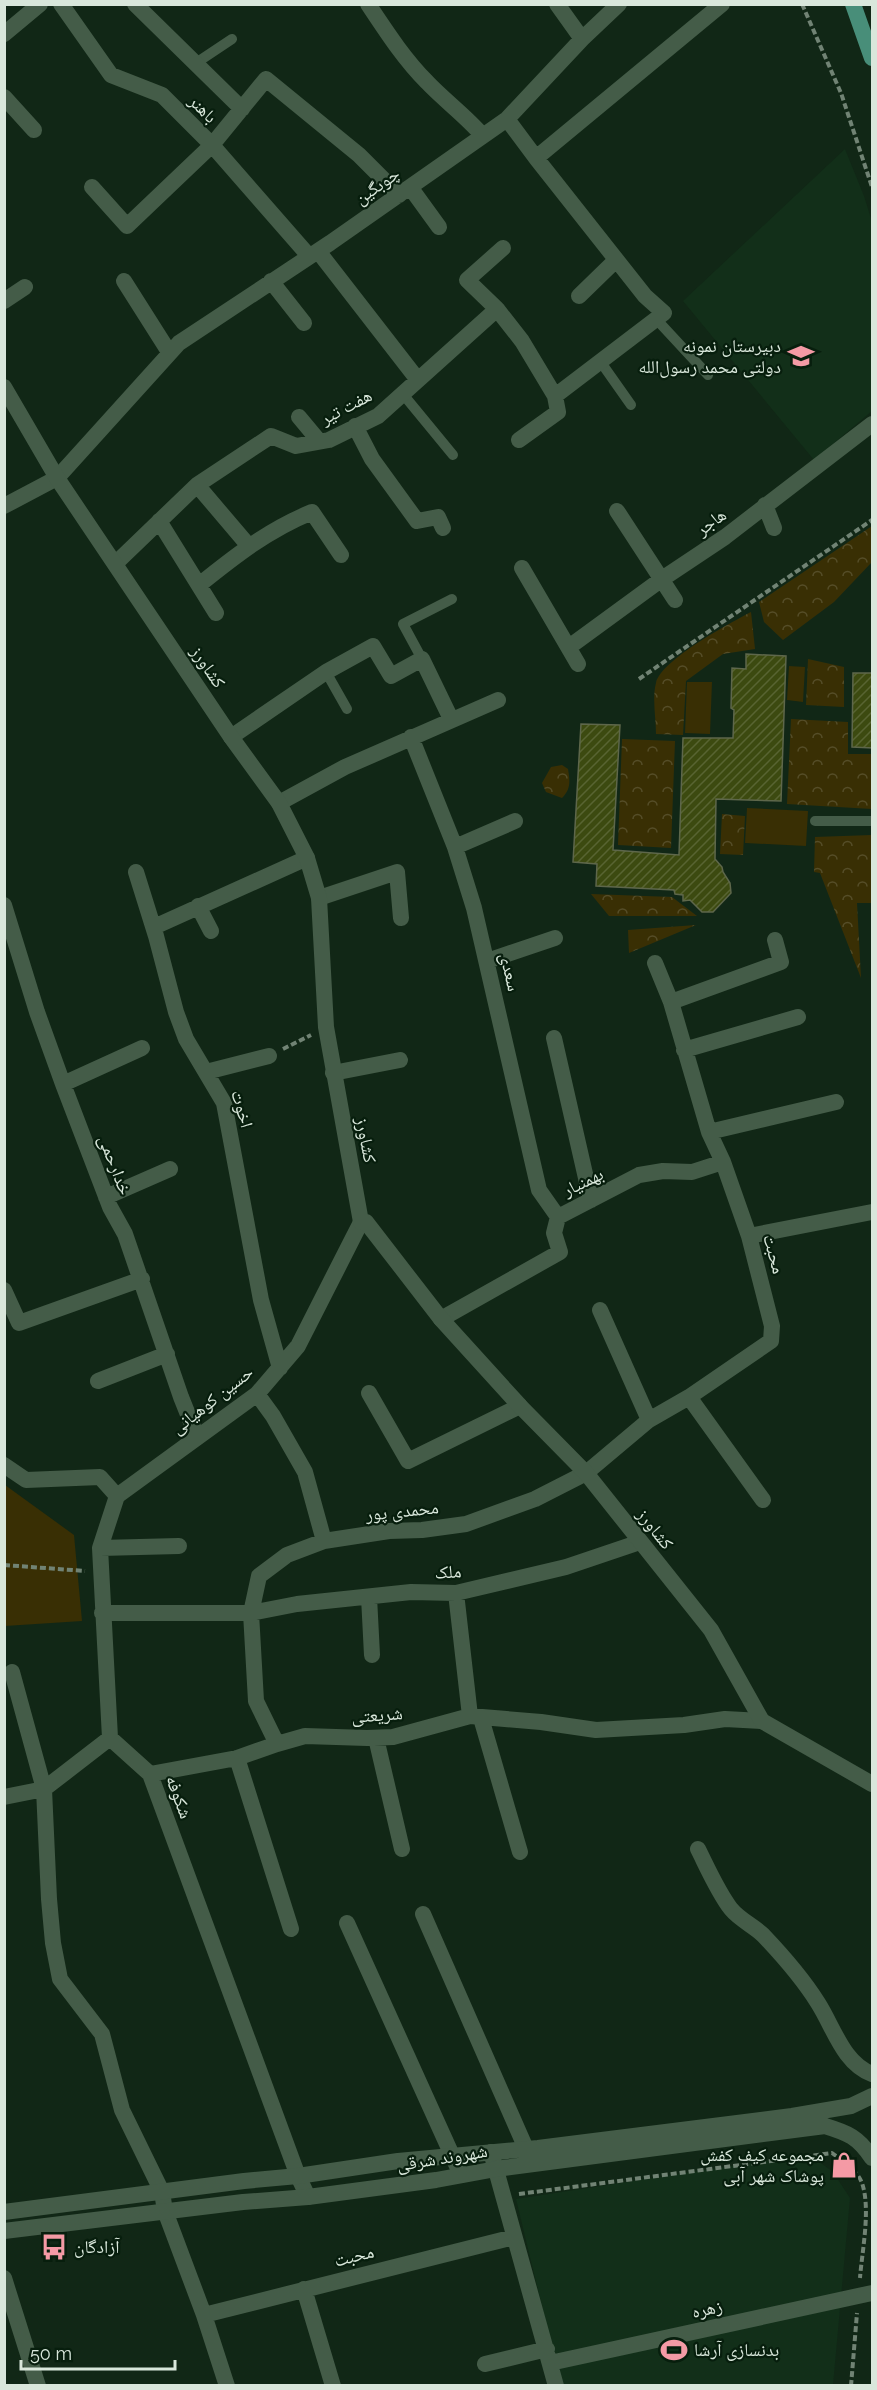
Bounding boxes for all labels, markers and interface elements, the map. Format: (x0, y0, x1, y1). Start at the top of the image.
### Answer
street label: باهنر (184, 89, 222, 128)
street label: چوبگین (350, 163, 404, 209)
place label: دبیرستان نمونه دولتی محمد رسول‌الله (639, 335, 781, 378)
school or university icon: دبیرستان نمونه دولتی محمد رسول‌الله (786, 341, 816, 371)
street label: هفت تیر (316, 384, 375, 430)
street label: هاجر (691, 504, 730, 540)
street label: کشاورز (186, 641, 230, 692)
street label: سعدی (495, 951, 525, 993)
street label: اخوت (227, 1088, 258, 1130)
street label: کشاورز (352, 1114, 381, 1165)
street label: خدارحمی (94, 1132, 136, 1198)
street label: بهمنیار (558, 1163, 607, 1201)
street label: محبت (759, 1232, 790, 1276)
street label: حسین کوهیانی (166, 1361, 258, 1439)
street label: محمدی پور (363, 1496, 440, 1526)
street label: کشاورز (632, 1503, 678, 1554)
street label: ملک (434, 1560, 462, 1583)
street label: شریعتی (350, 1702, 404, 1728)
street label: شکوفه (162, 1772, 197, 1821)
street label: شهروند شرقی (395, 2140, 489, 2176)
place label: مجموعه کیف کفش پوشاک شهر آبی (700, 2144, 824, 2187)
shop icon: مجموعه کیف کفش پوشاک شهر آبی (829, 2150, 859, 2180)
bus stop icon: آزادگان (39, 2232, 69, 2262)
place label: آزادگان (74, 2236, 120, 2258)
street label: محبت (332, 2240, 376, 2271)
street label: زهره (690, 2295, 724, 2322)
scale bar (21, 2333, 176, 2371)
sports icon: بدنسازی آرشا (659, 2335, 689, 2365)
place label: بدنسازی آرشا (694, 2339, 779, 2361)
text: 50 m (30, 2343, 72, 2364)

